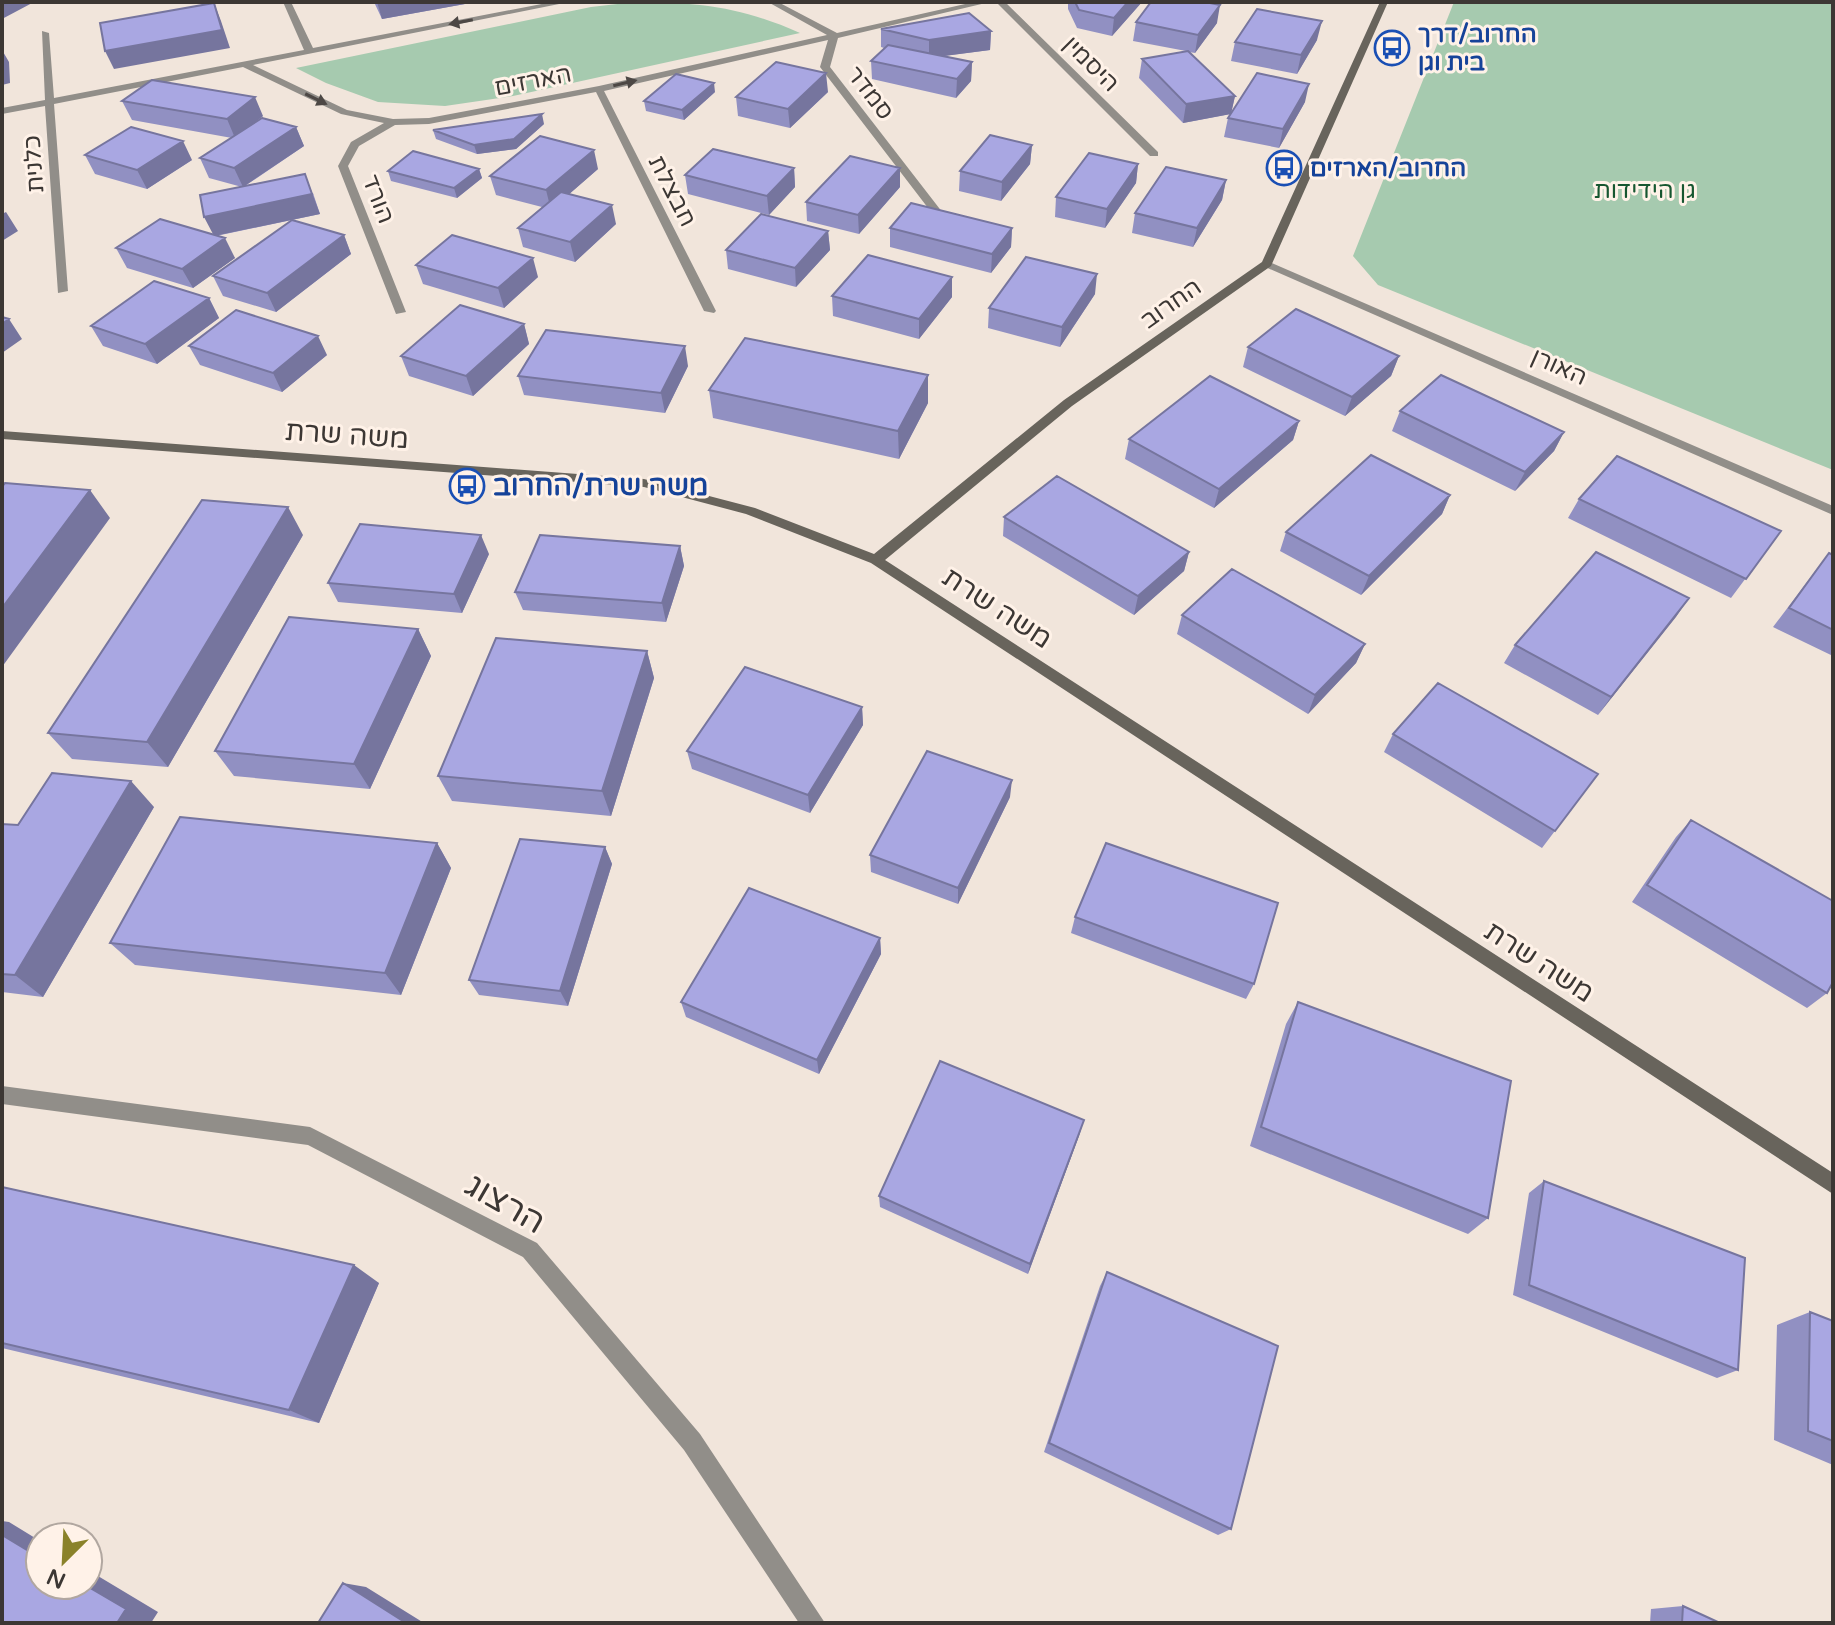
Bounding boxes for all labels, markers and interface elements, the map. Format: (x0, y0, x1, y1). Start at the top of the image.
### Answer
one-way arrow (448, 16, 473, 29)
place label: החרוב/דרך בית וגן (1418, 20, 1537, 77)
bus stop icon: החרוב/דרך בית וגן (1373, 29, 1411, 67)
street label: היסמין (1057, 30, 1125, 98)
street label: הארזים (492, 59, 574, 103)
street label: סמדר (840, 60, 900, 126)
one-way arrow (612, 76, 637, 89)
one-way arrow (305, 92, 328, 106)
street label: כלנית (18, 134, 50, 194)
bus stop icon: החרוב/הארזים (1265, 149, 1303, 187)
street label: חבצלת (642, 150, 702, 232)
place label: החרוב/הארזים (1310, 154, 1466, 183)
street label: הורד (356, 171, 400, 227)
park label: גן הידידות (1594, 176, 1696, 205)
street label: החרוב (1135, 273, 1207, 335)
street label: האורן (1527, 342, 1591, 392)
street label: משה שרת (284, 414, 410, 456)
bus stop icon: משה שרת/החרוב (448, 467, 486, 505)
place label: משה שרת/החרוב (493, 469, 708, 503)
street label: משה שרת (936, 560, 1058, 656)
street label: משה שרת (1478, 914, 1600, 1010)
street label: הרצוג (458, 1165, 552, 1243)
north arrow (24, 1521, 104, 1601)
text: N (43, 1563, 70, 1594)

